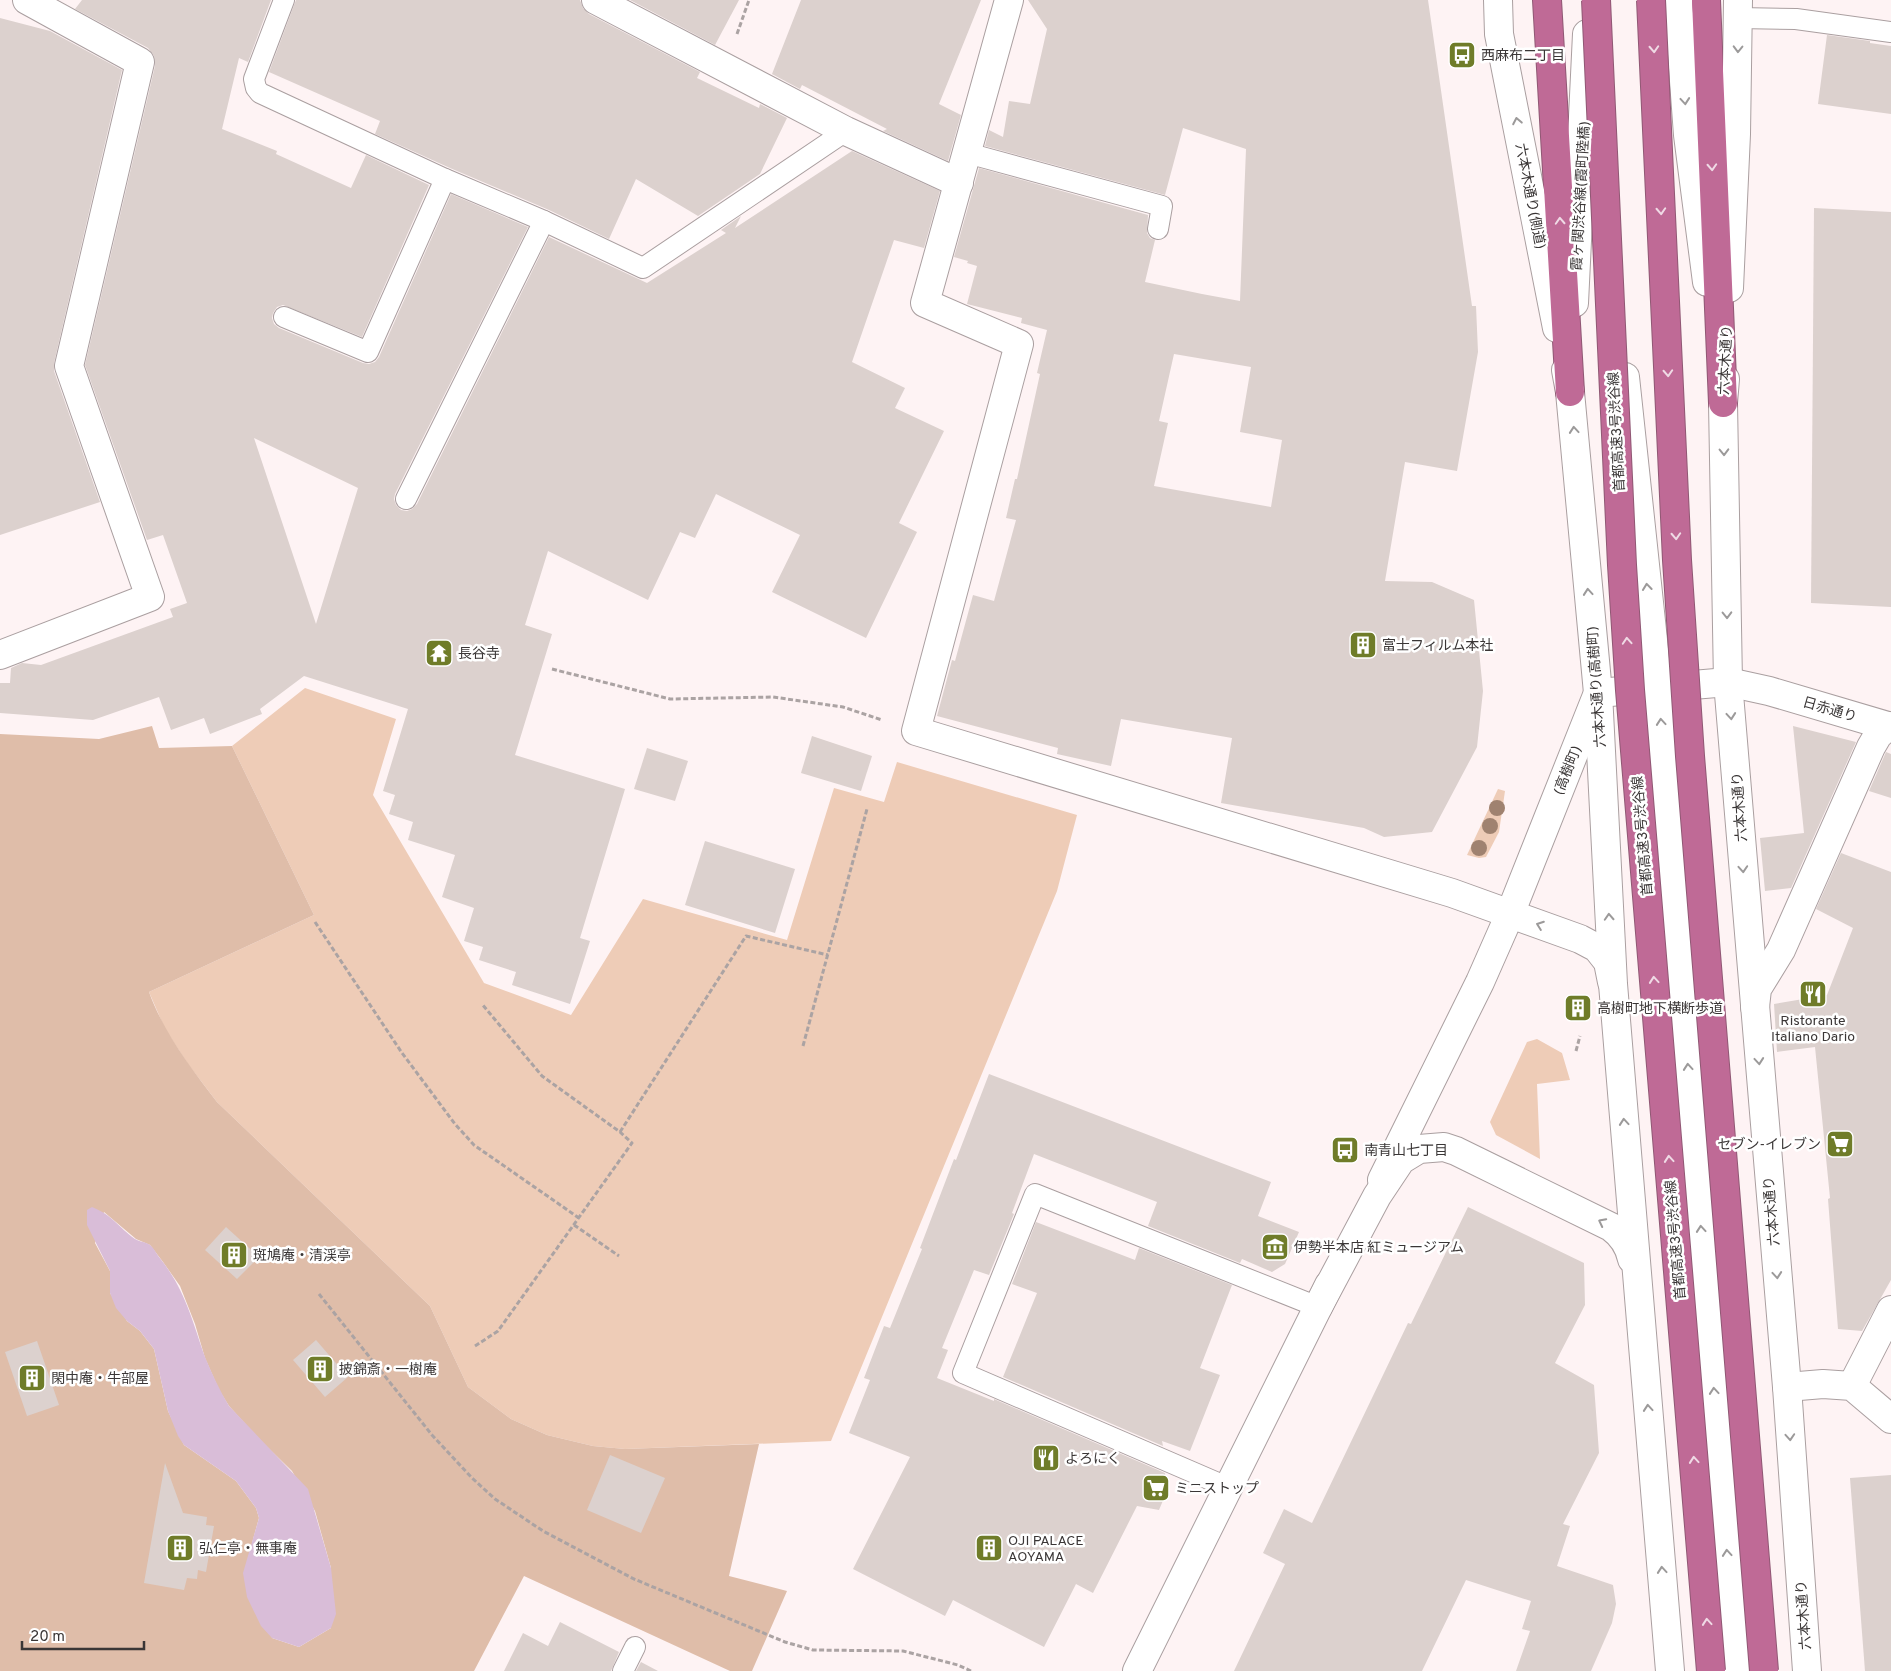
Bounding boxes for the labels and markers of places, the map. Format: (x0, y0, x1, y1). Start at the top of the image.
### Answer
bus stop icon: 西麻布二丁目 (1447, 40, 1477, 70)
place label: 西麻布二丁目 (1481, 48, 1565, 65)
building icon: 富士フィルム本社 (1348, 630, 1378, 660)
temple icon: 長谷寺 (424, 638, 454, 668)
place label: 富士フィルム本社 (1382, 638, 1493, 655)
place label: 長谷寺 (458, 646, 500, 663)
restaurant icon: Ristorante Italiano Dario (1798, 979, 1828, 1009)
building icon: 高樹町地下横断歩道 (1563, 993, 1593, 1023)
place label: 高樹町地下横断歩道 (1597, 1000, 1723, 1018)
place label: Ristorante Italiano Dario (1771, 1013, 1855, 1046)
supermarket icon: セブン-イレブン (1825, 1129, 1855, 1159)
bus stop icon: 南青山七丁目 (1330, 1135, 1360, 1165)
place label: セブン-イレブン (1717, 1136, 1821, 1154)
place label: 南青山七丁目 (1364, 1143, 1448, 1160)
museum icon: 伊勢半本店 紅ミュージアム (1260, 1232, 1290, 1262)
building icon: 斑鳩庵・清渓亭 (219, 1240, 249, 1270)
place label: 伊勢半本店 紅ミュージアム (1294, 1240, 1464, 1257)
place label: 斑鳩庵・清渓亭 (253, 1247, 351, 1265)
building icon: 披錦斎・一樹庵 (305, 1354, 335, 1384)
place label: 披錦斎・一樹庵 (339, 1361, 437, 1379)
building icon: 閑中庵・牛部屋 (17, 1363, 47, 1393)
place label: 閑中庵・牛部屋 (51, 1371, 149, 1388)
restaurant icon: よろにく (1031, 1443, 1061, 1473)
place label: よろにく (1065, 1451, 1121, 1468)
supermarket icon: ミニストップ (1141, 1473, 1171, 1503)
place label: ミニストップ (1175, 1481, 1259, 1498)
building icon: 弘仁亭・無事庵 (165, 1533, 195, 1563)
building icon: OJI PALACE AOYAMA (974, 1533, 1004, 1563)
place label: OJI PALACE AOYAMA (1008, 1533, 1084, 1566)
place label: 弘仁亭・無事庵 (199, 1541, 297, 1558)

